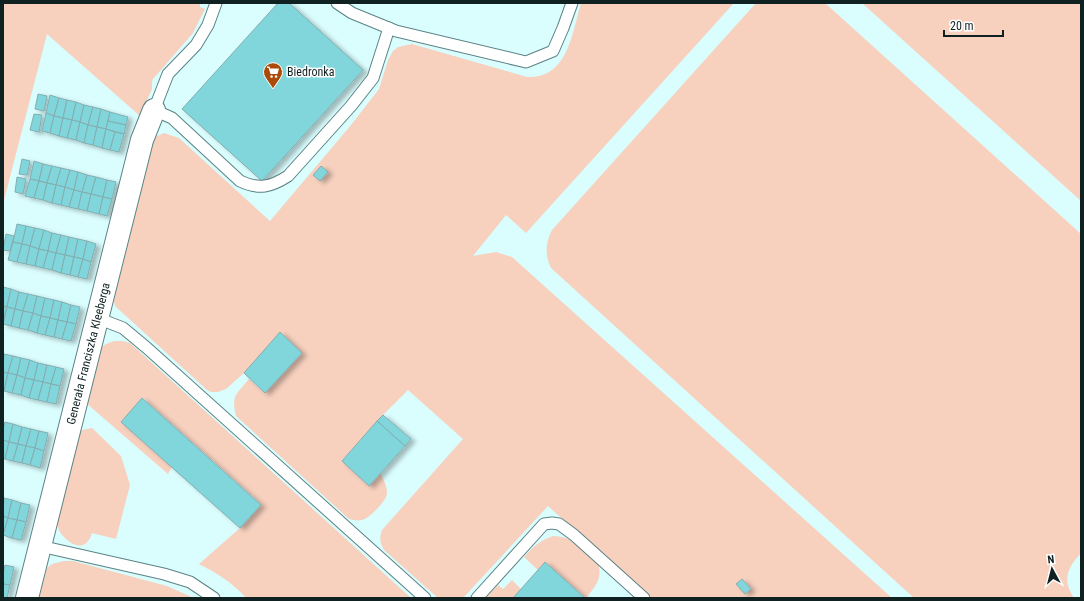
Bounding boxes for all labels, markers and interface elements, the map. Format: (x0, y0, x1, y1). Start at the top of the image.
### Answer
scale bar (944, 12, 1003, 38)
text: 20 m (950, 19, 974, 33)
supermarket icon: Biedronka (262, 61, 284, 89)
place label: Biedronka (287, 65, 335, 79)
street label: Generała Franciszka Kleeberga (64, 281, 113, 426)
north arrow (1032, 549, 1072, 589)
text: N (1047, 553, 1055, 566)

